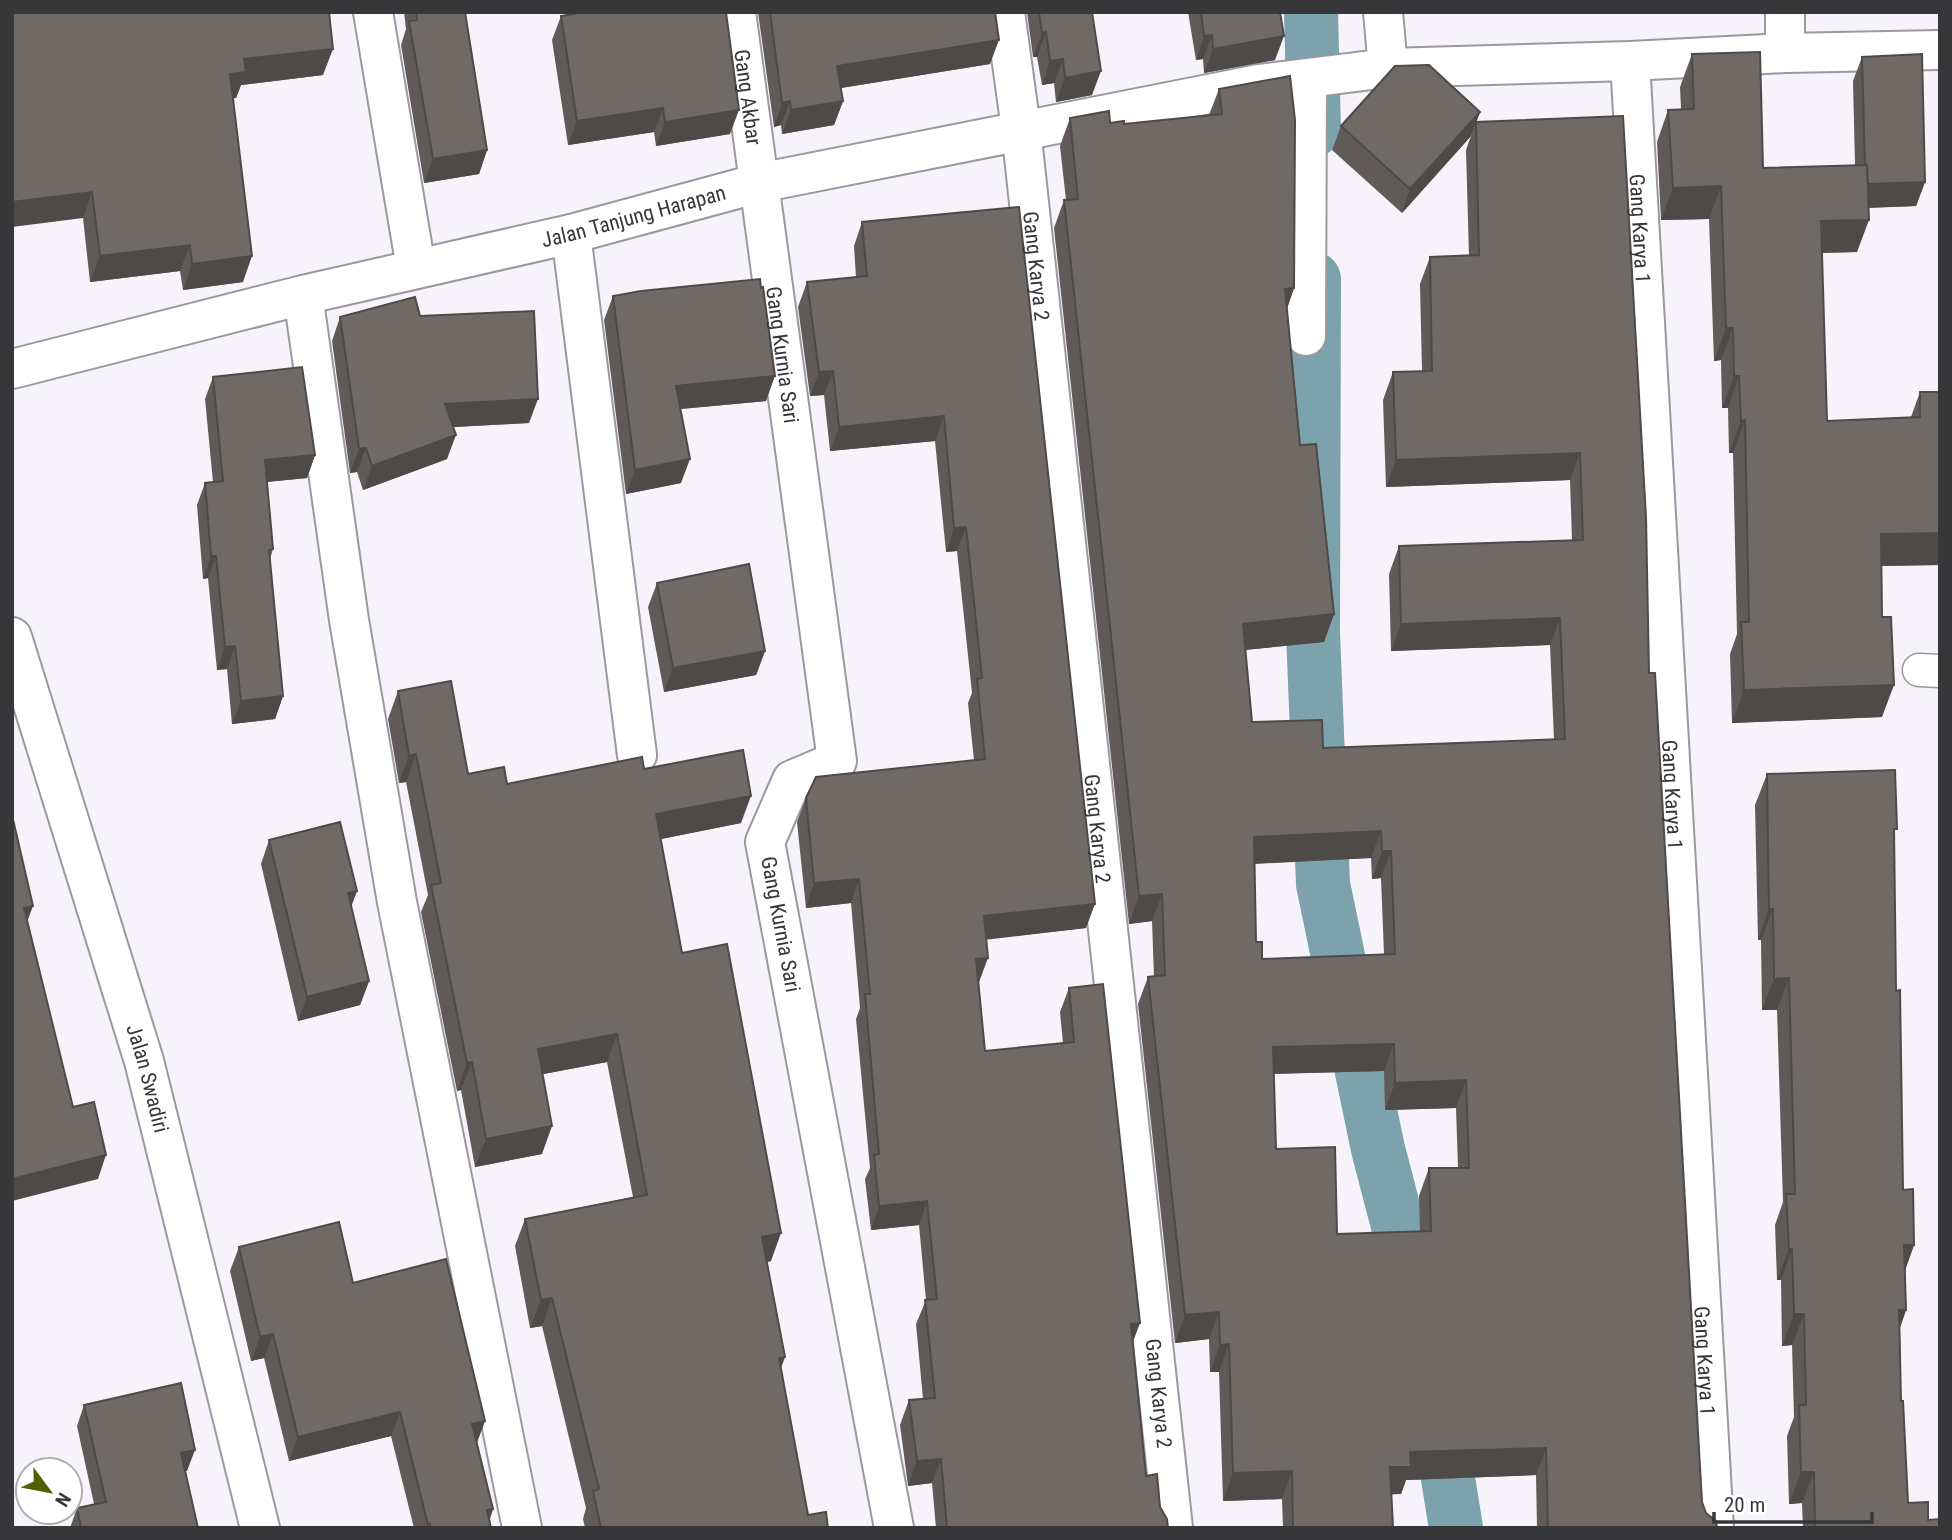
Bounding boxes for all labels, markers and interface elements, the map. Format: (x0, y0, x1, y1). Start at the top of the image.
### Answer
street label: Gang Akbar (729, 48, 766, 147)
street label: Gang Karya 1 (1624, 173, 1655, 284)
street label: Jalan Tanjung Harapan (539, 181, 728, 252)
street label: Gang Karya 2 (1018, 210, 1054, 322)
street label: Gang Kurnia Sari (761, 285, 803, 425)
street label: Gang Karya 1 (1657, 739, 1687, 850)
street label: Gang Karya 2 (1079, 773, 1115, 885)
street label: Gang Kurnia Sari (756, 854, 805, 994)
street label: Jalan Swadiri (121, 1021, 173, 1135)
street label: Gang Karya 1 (1689, 1305, 1720, 1416)
street label: Gang Karya 2 (1141, 1338, 1176, 1449)
north arrow (14, 1456, 84, 1526)
scale bar (1714, 1480, 1871, 1524)
text: N (50, 1489, 76, 1511)
text: 20 m (1724, 1493, 1765, 1517)

